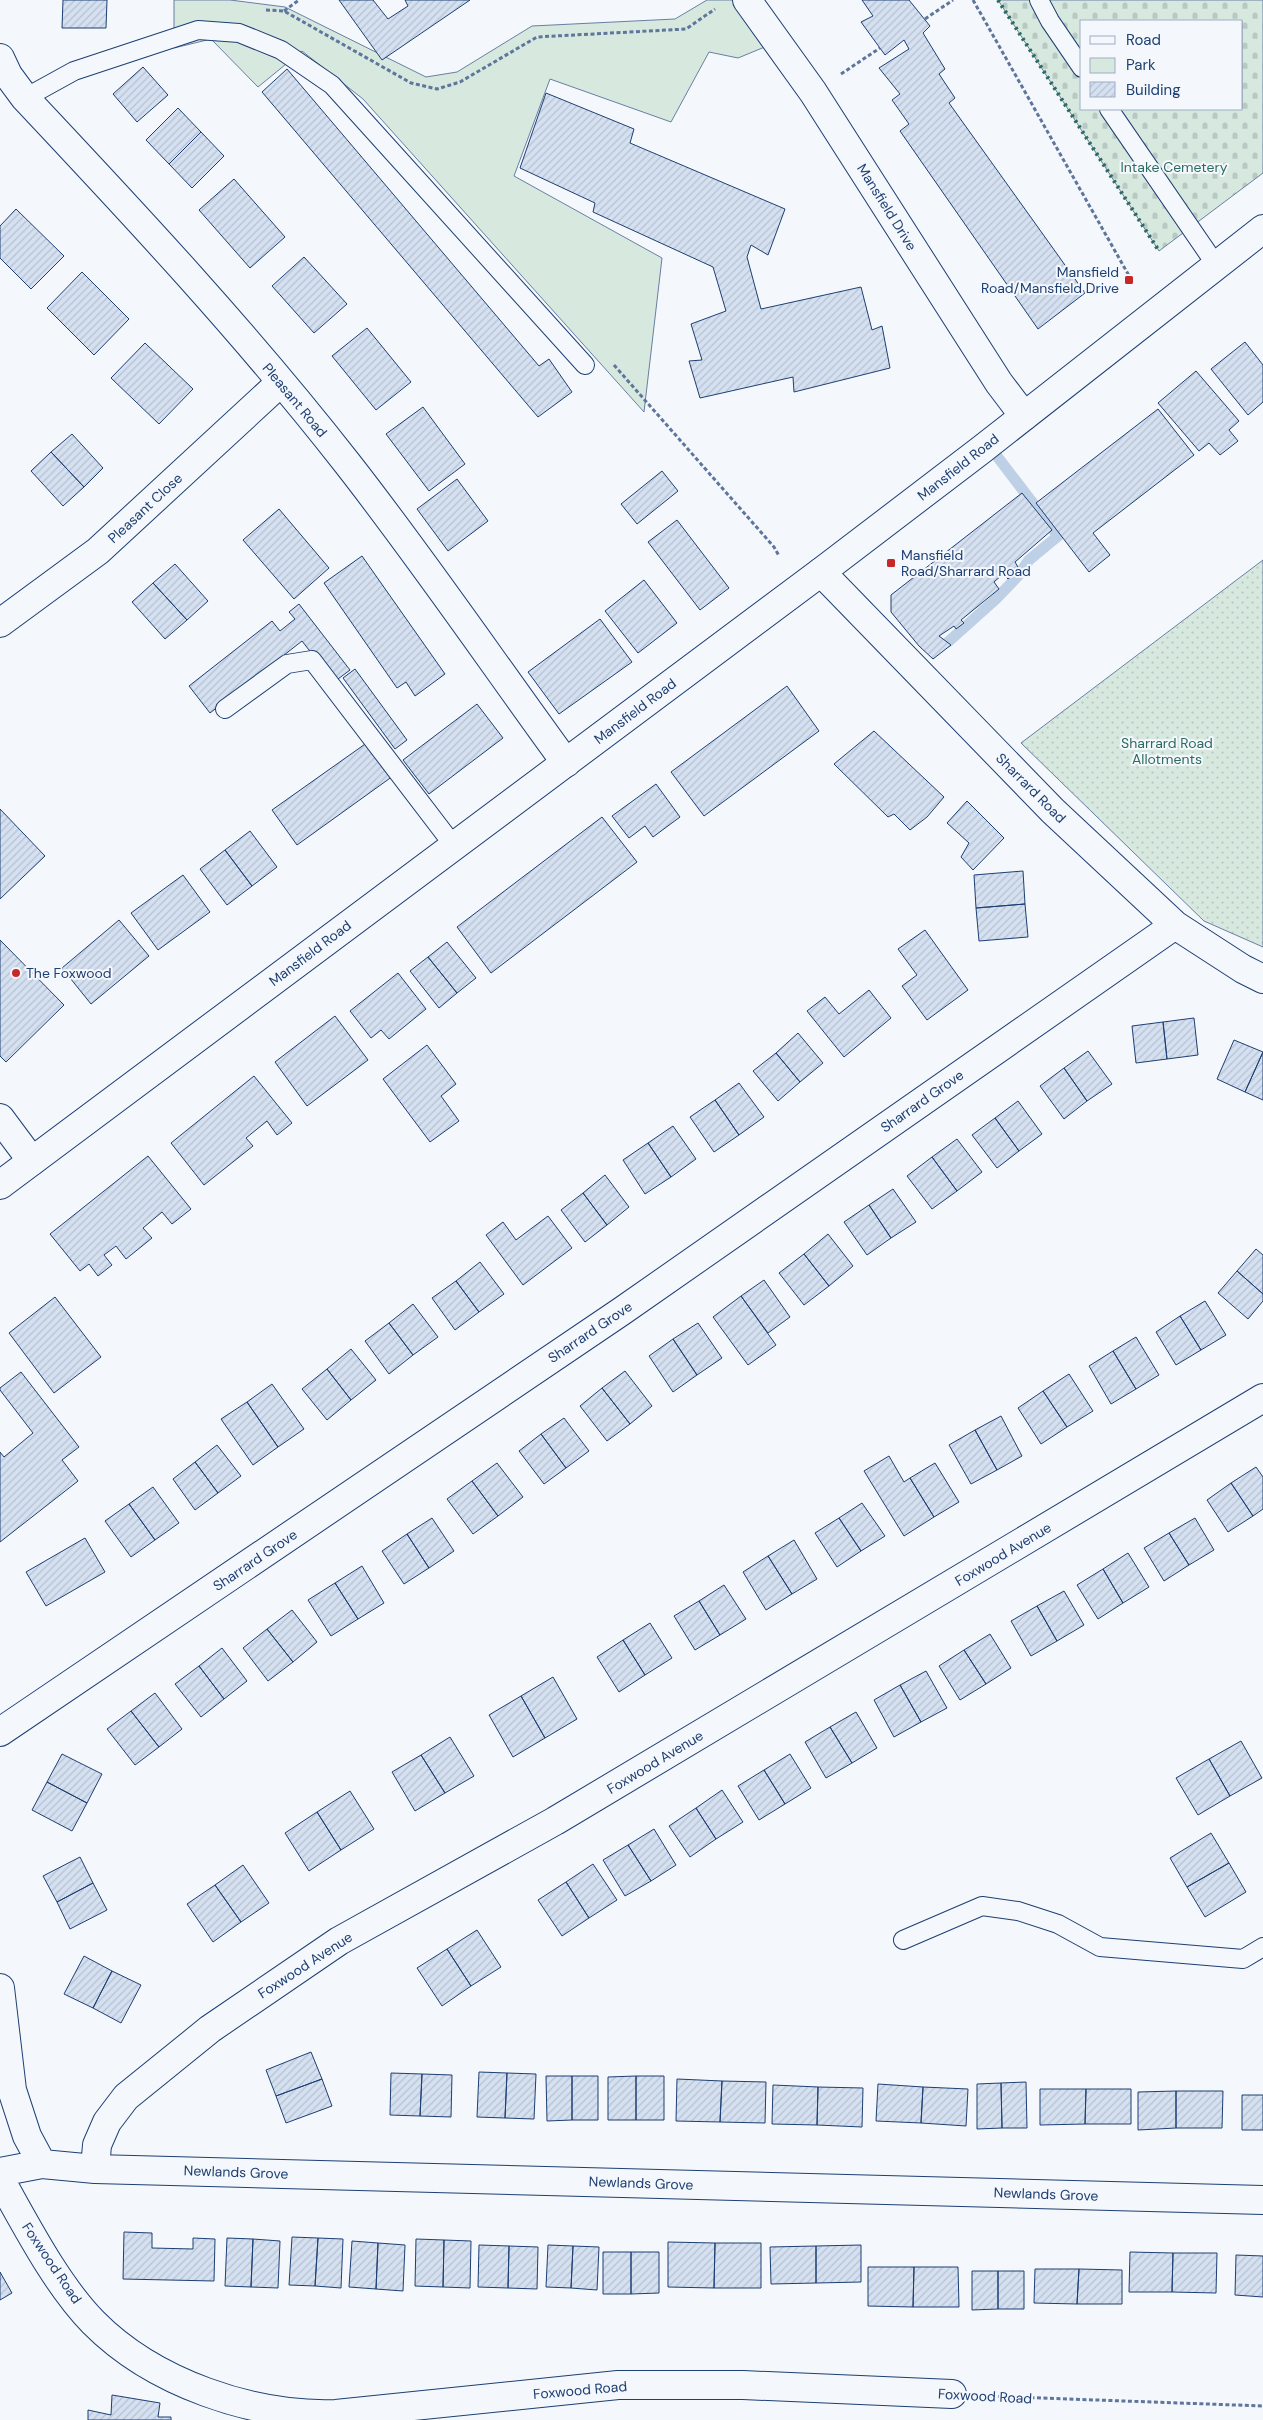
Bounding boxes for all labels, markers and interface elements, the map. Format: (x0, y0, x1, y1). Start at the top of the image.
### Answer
legend (1080, 20, 1243, 110)
text: Road (1126, 30, 1161, 50)
text: Park (1126, 55, 1156, 75)
text: Building (1126, 80, 1181, 100)
park label: Intake Cemetery (1120, 158, 1228, 176)
street label: Mansfield Drive (853, 160, 921, 254)
place label: Mansfield Road/Mansfield Drive (981, 263, 1119, 297)
marker: Mansfield Road/Mansfield Drive (1123, 274, 1135, 286)
street label: Pleasant Road (259, 359, 331, 441)
street label: Mansfield Road (914, 430, 1002, 504)
street label: Pleasant Close (104, 469, 186, 547)
place label: Mansfield Road/Sharrard Road (901, 546, 1031, 580)
marker: Mansfield Road/Sharrard Road (885, 557, 897, 569)
street label: Mansfield Road (590, 674, 680, 748)
park label: Sharrard Road Allotments (1121, 734, 1213, 768)
street label: Sharrard Road (992, 749, 1070, 827)
street label: Mansfield Road (265, 916, 355, 990)
place label: The Foxwood (26, 964, 112, 982)
marker: The Foxwood (10, 967, 22, 979)
street label: Sharrard Grove (877, 1066, 967, 1136)
street label: Sharrard Grove (544, 1297, 636, 1367)
street label: Foxwood Avenue (952, 1518, 1054, 1590)
street label: Sharrard Grove (209, 1525, 301, 1595)
street label: Foxwood Avenue (604, 1726, 706, 1798)
street label: Foxwood Avenue (254, 1928, 356, 2002)
street label: Newlands Grove (183, 2161, 289, 2183)
street label: Newlands Grove (588, 2172, 694, 2194)
street label: Newlands Grove (993, 2183, 1099, 2205)
street label: Foxwood Road (18, 2219, 86, 2307)
street label: Foxwood Road (532, 2377, 628, 2403)
street label: Foxwood Road (937, 2385, 1033, 2407)

